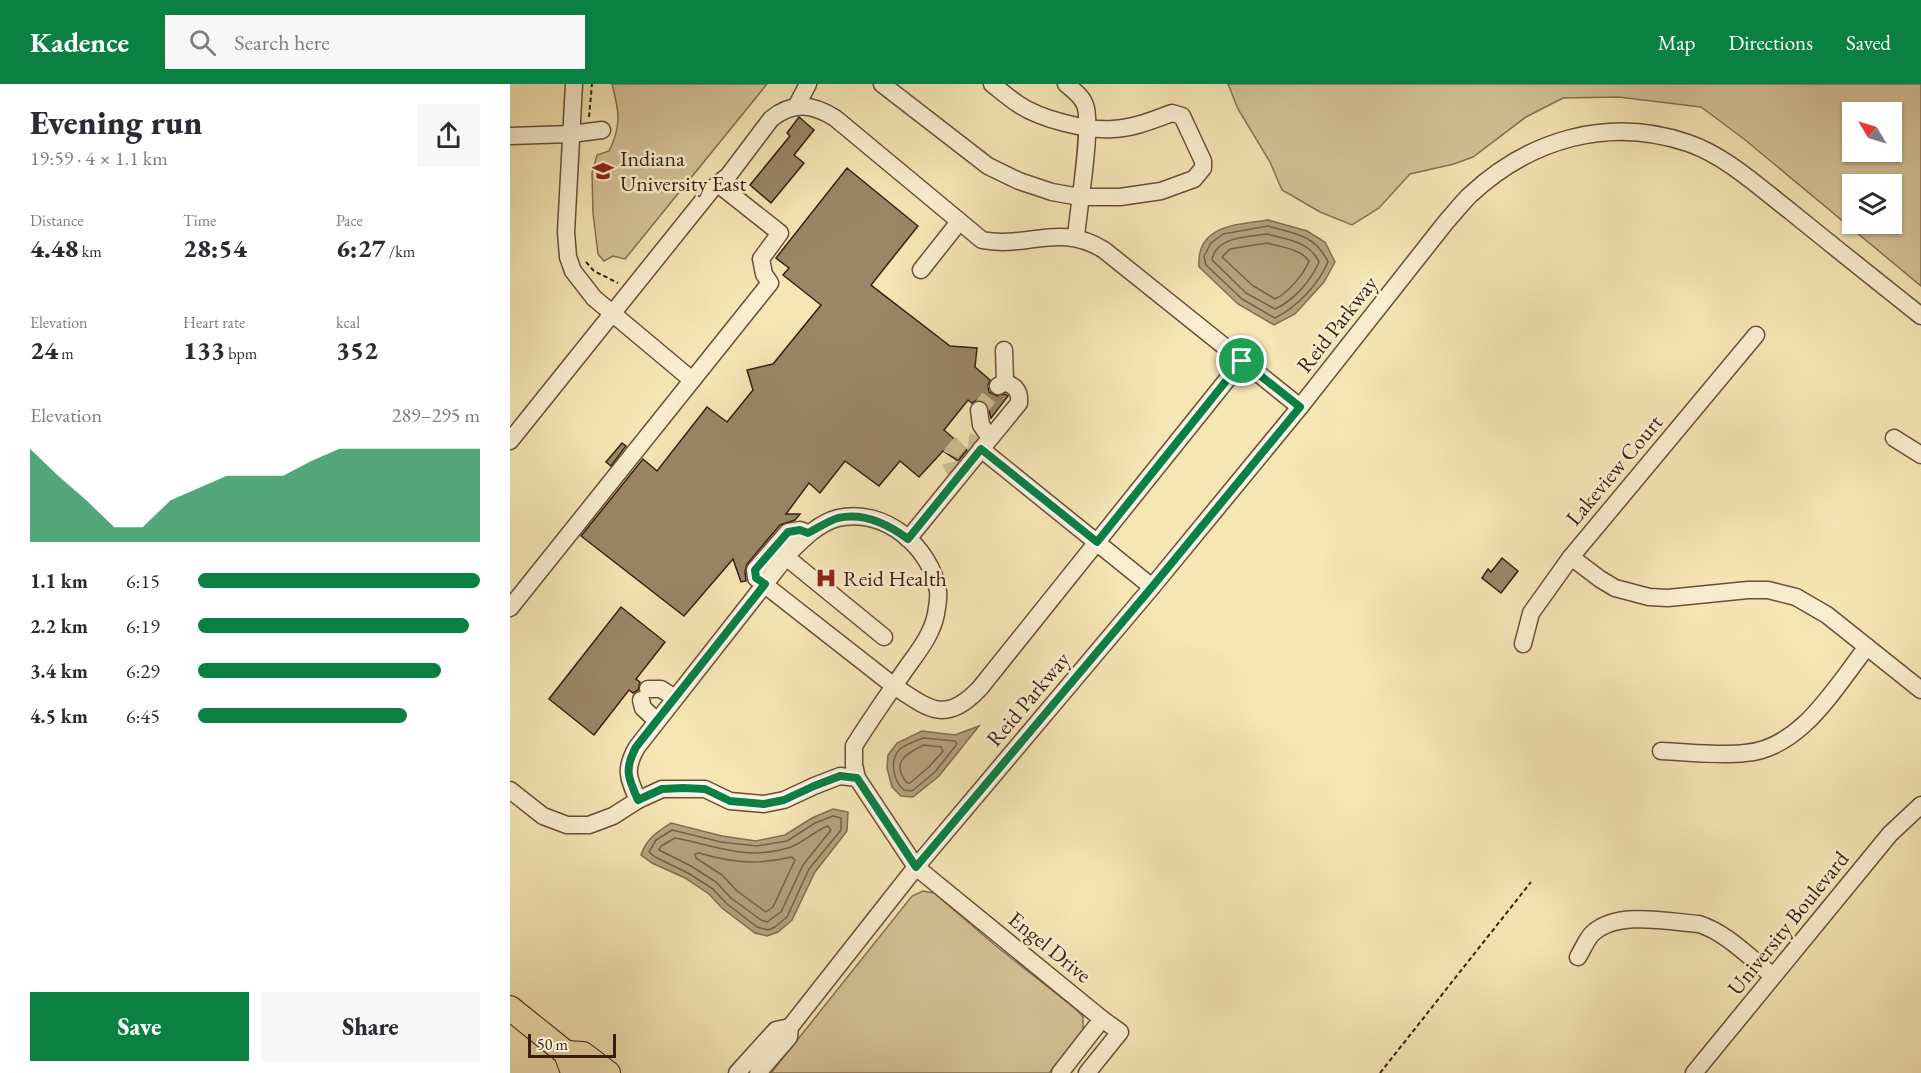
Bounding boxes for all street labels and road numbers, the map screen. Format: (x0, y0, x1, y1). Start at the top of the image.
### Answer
street label: Reid Parkway (1290, 269, 1384, 378)
street label: Lakeview Court (1559, 409, 1669, 531)
street label: Reid Parkway (980, 645, 1076, 753)
street label: University Boulevard (1721, 844, 1856, 1001)
street label: Engel Drive (1002, 905, 1098, 990)

